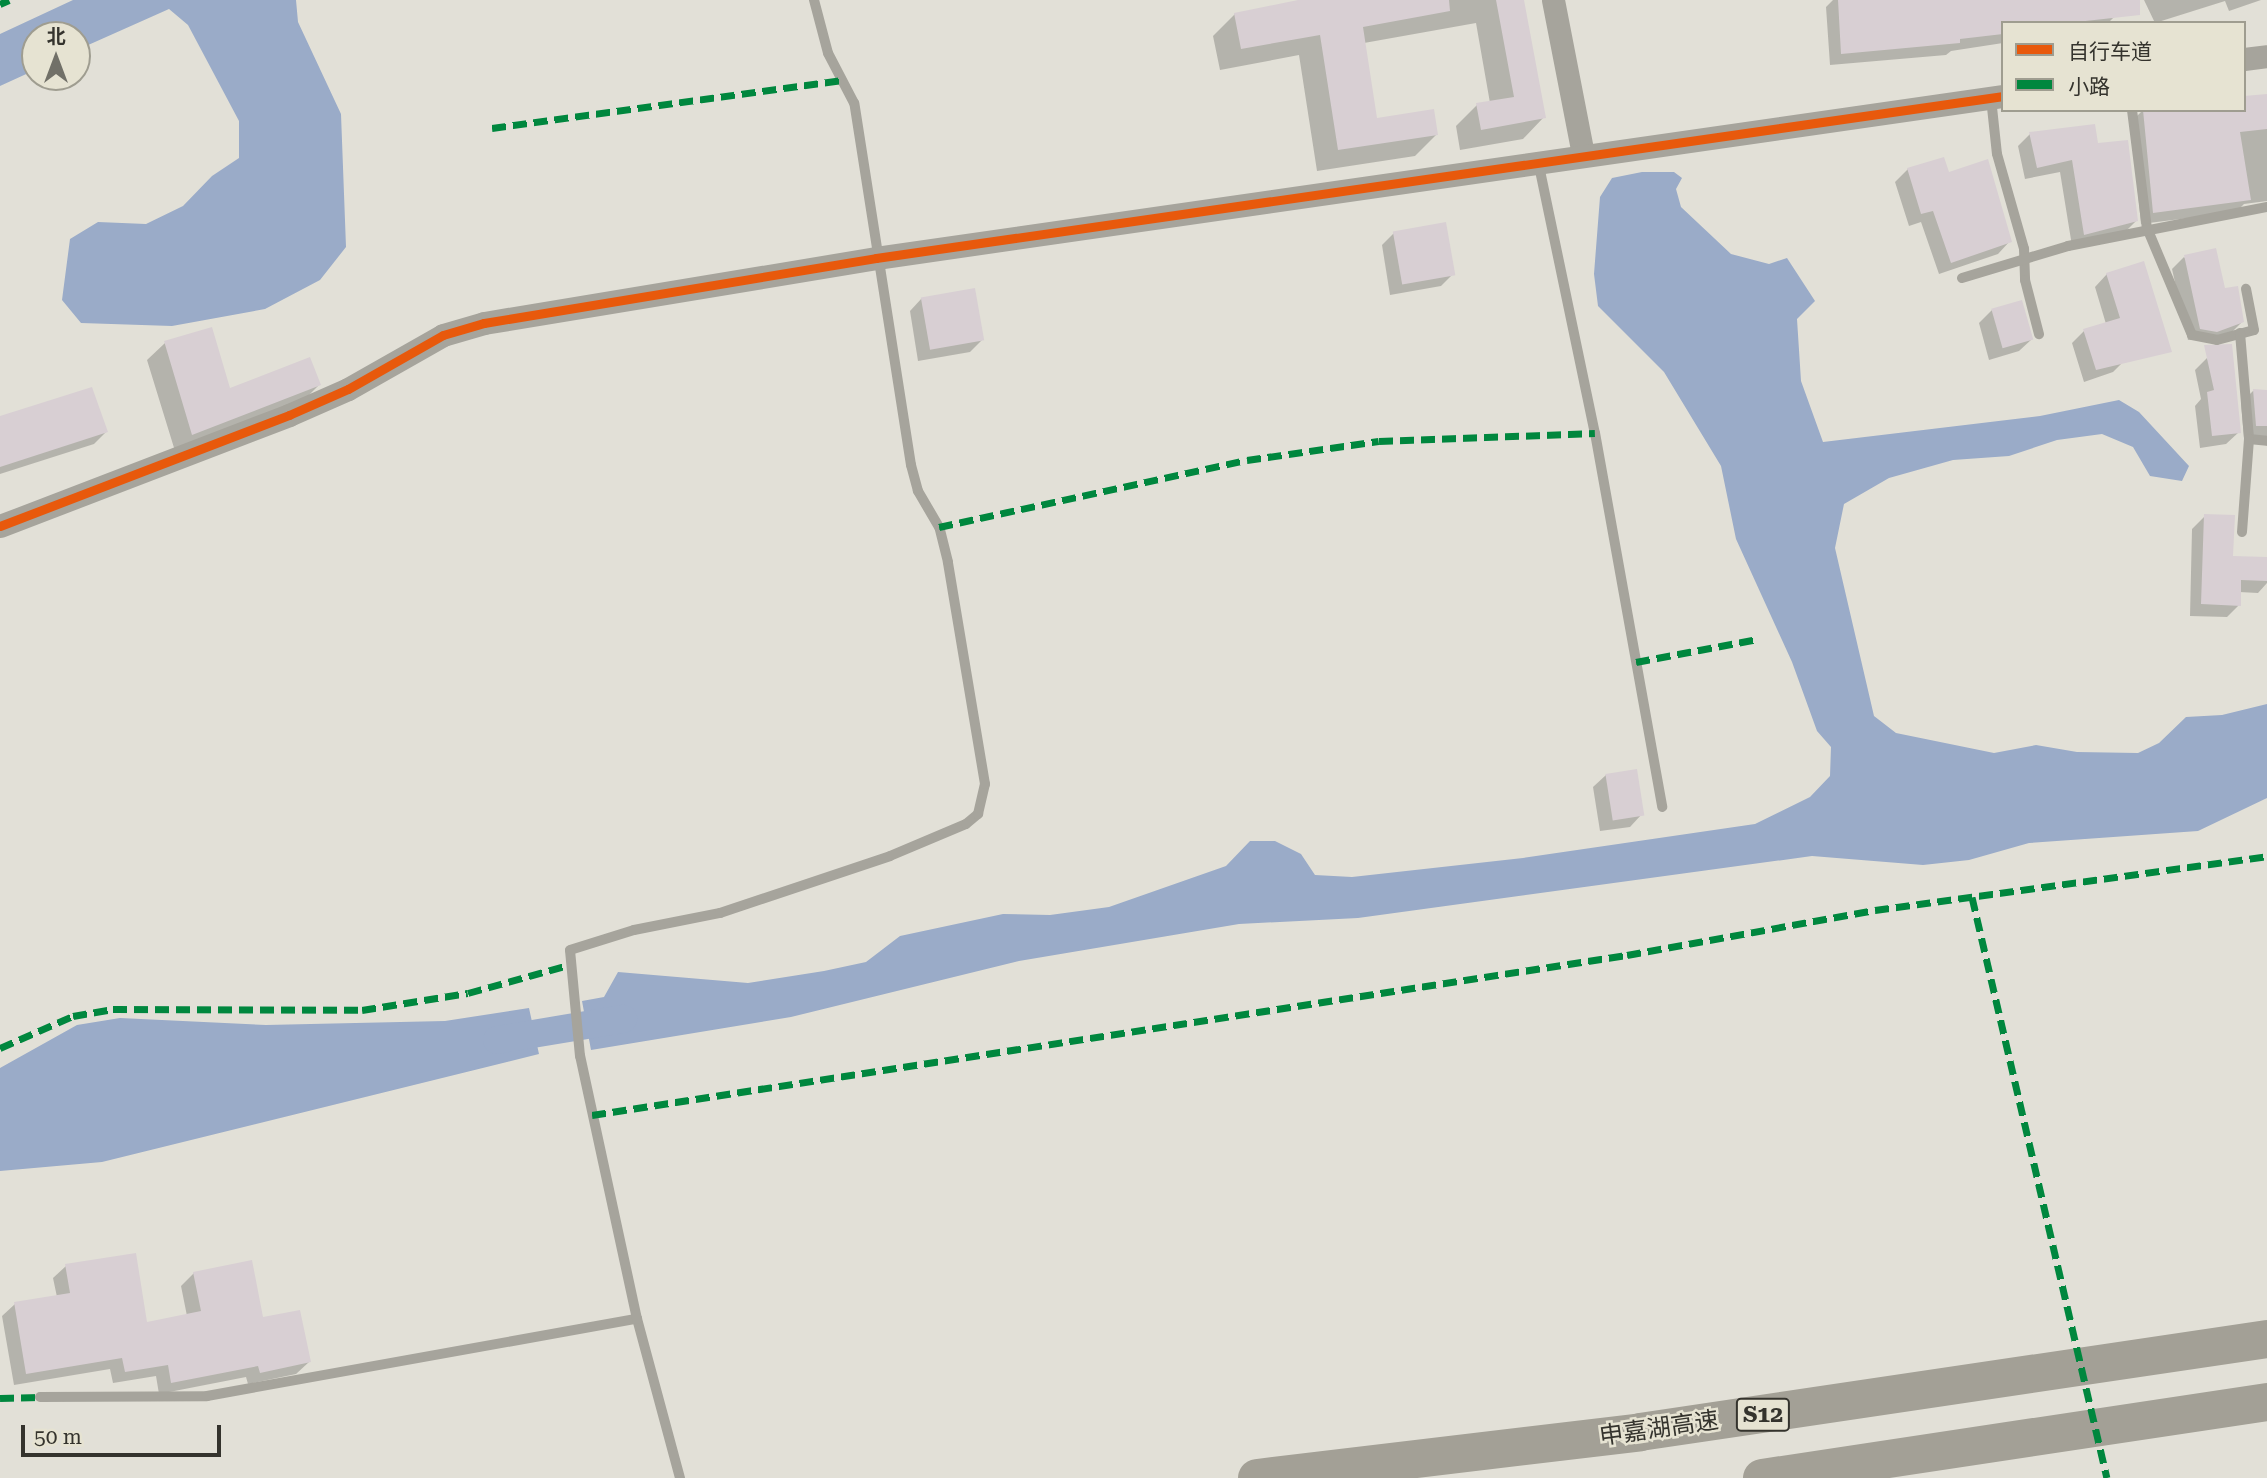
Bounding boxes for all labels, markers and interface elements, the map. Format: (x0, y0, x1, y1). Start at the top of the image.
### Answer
north arrow (21, 21, 91, 91)
legend (2001, 21, 2246, 112)
text: 北 (46, 25, 66, 48)
text: 自行车道 (2068, 40, 2152, 64)
text: 小路 (2068, 75, 2110, 99)
road number: S12 (1735, 1396, 1791, 1434)
street label: 申嘉湖高速 (1598, 1406, 1720, 1452)
scale bar (24, 1412, 224, 1456)
text: 50 m (34, 1425, 82, 1449)

